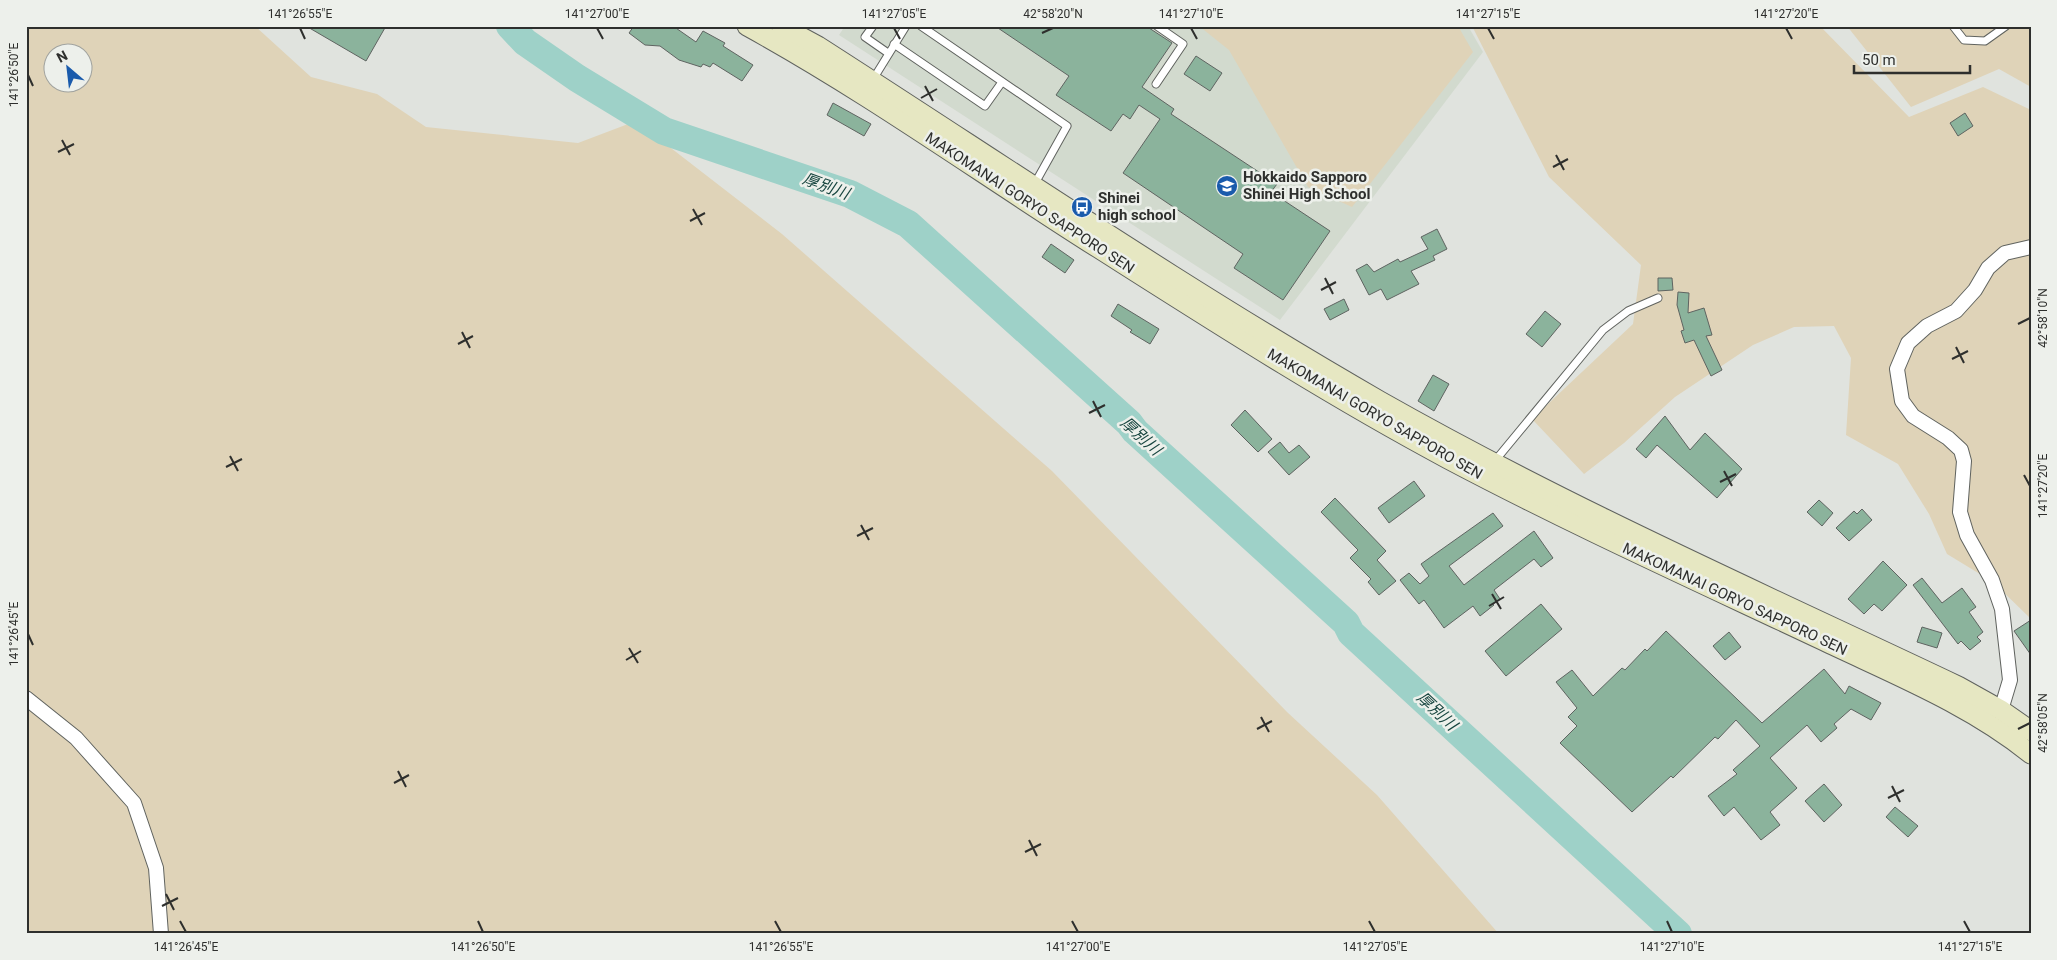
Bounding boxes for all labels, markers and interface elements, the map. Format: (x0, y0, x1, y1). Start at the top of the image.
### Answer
text: 141°26'55"E (268, 7, 332, 21)
text: 141°27'00"E (565, 7, 629, 21)
text: 141°27'05"E (862, 7, 926, 21)
text: 42°58'20"N (1023, 7, 1083, 21)
text: 141°27'10"E (1159, 7, 1223, 21)
text: 141°27'15"E (1456, 7, 1520, 21)
text: 141°27'20"E (1754, 7, 1818, 21)
north arrow (42, 42, 92, 92)
scale bar (1854, 42, 1971, 74)
text: 141°26'50"E (7, 43, 21, 107)
text: N (54, 47, 70, 66)
text: 50 m (1862, 51, 1896, 69)
street label: MAKOMANAI GORYO SAPPORO SEN (922, 129, 1138, 277)
place label: Hokkaido Sapporo Shinei High School (1243, 168, 1370, 203)
water label: 厚別川 (800, 169, 854, 204)
school or university icon: Hokkaido Sapporo Shinei High School (1215, 174, 1239, 198)
place label: Shinei high school (1098, 189, 1176, 224)
bus stop icon: Shinei high school (1070, 195, 1094, 219)
text: 42°58'10"N (2036, 288, 2050, 348)
street label: MAKOMANAI GORYO SAPPORO SEN (1264, 345, 1486, 483)
water label: 厚別川 (1117, 413, 1167, 460)
text: 141°27'20"E (2036, 454, 2050, 518)
street label: MAKOMANAI GORYO SAPPORO SEN (1620, 539, 1850, 659)
text: 141°26'45"E (7, 602, 21, 666)
water label: 厚別川 (1413, 688, 1462, 736)
text: 42°58'05"N (2036, 693, 2050, 753)
text: 141°26'45"E (154, 940, 218, 954)
text: 141°26'50"E (451, 940, 515, 954)
text: 141°26'55"E (749, 940, 813, 954)
text: 141°27'00"E (1046, 940, 1110, 954)
text: 141°27'05"E (1343, 940, 1407, 954)
text: 141°27'10"E (1640, 940, 1704, 954)
text: 141°27'15"E (1938, 940, 2002, 954)

